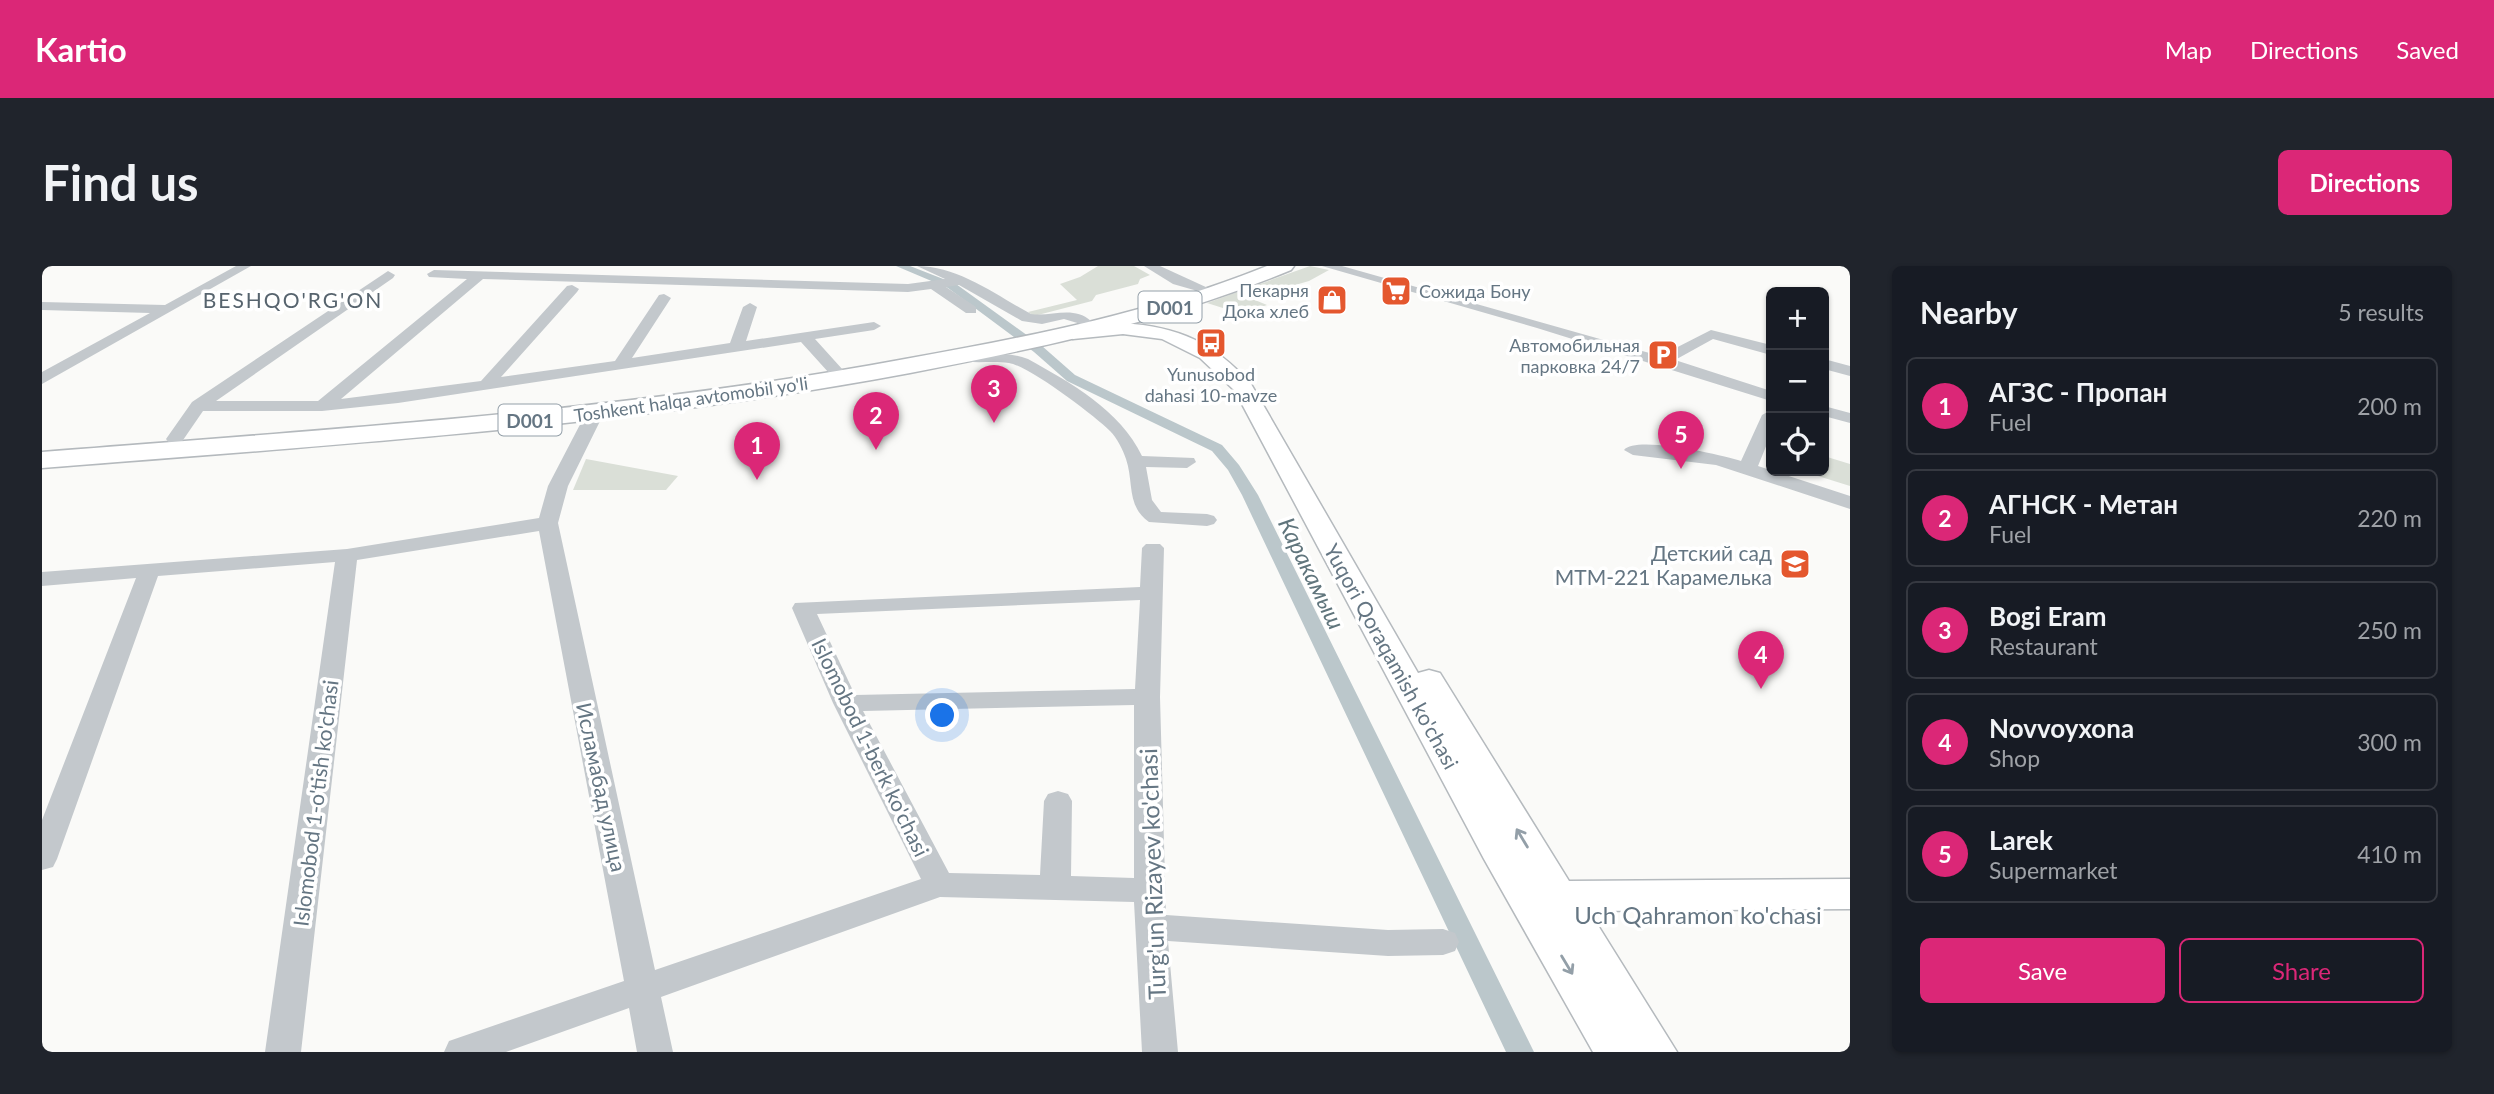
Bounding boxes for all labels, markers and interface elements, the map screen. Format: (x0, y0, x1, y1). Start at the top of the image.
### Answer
text: Kartio (35, 29, 127, 69)
text: Map (2165, 35, 2212, 64)
text: Directions (2250, 35, 2358, 64)
text: Saved (2396, 35, 2459, 64)
button: Directions (2278, 150, 2452, 215)
text: Find us (42, 153, 199, 211)
supermarket icon: Сожида Бону (1379, 274, 1413, 308)
place label: Пекарня Дока хлеб (1223, 279, 1309, 322)
place label: Сожида Бону (1419, 280, 1531, 302)
shop icon: Пекарня Дока хлеб (1315, 283, 1349, 317)
district label: BESHQO'RG'ON (203, 287, 383, 312)
map controls (1766, 287, 1829, 476)
button: + (1766, 287, 1829, 350)
road number: D001 (1138, 291, 1202, 322)
text: Nearby (1920, 294, 2018, 330)
text: 5 results (2338, 298, 2424, 326)
bus stop icon: Yunusobod dahasi 10-mavze (1194, 326, 1228, 360)
place label: Автомобильная парковка 24/7 (1509, 334, 1640, 377)
parking icon: Автомобильная парковка 24/7 (1646, 338, 1680, 372)
button: − (1766, 350, 1829, 413)
place label: Yunusobod dahasi 10-mavze (1145, 363, 1277, 406)
pin: 3 (971, 365, 1017, 423)
street label: Toshkent halqa avtomobil yo'li (573, 372, 809, 426)
text: АГЗС - Пропан (1989, 376, 2167, 408)
pin: 2 (853, 392, 899, 450)
text: 1 (1938, 392, 1952, 420)
text: 200 m (2357, 392, 2422, 420)
road number: D001 (498, 404, 562, 436)
text: Fuel (1989, 408, 2032, 436)
pin: 5 (1658, 411, 1704, 469)
button: locate (1766, 413, 1829, 476)
pin: 1 (734, 422, 780, 480)
text: АГНСК - Метан (1989, 488, 2178, 520)
text: 2 (1938, 504, 1952, 532)
text: 220 m (2357, 504, 2422, 532)
water label: Каракамыш (1273, 513, 1351, 633)
text: Fuel (1989, 520, 2032, 548)
street label: Yuqori Qoraqamish ko'chasi (1320, 539, 1464, 773)
place label: Детский сад МТМ-221 Карамелька (1555, 540, 1772, 589)
school or university icon: Детский сад МТМ-221 Карамелька (1778, 547, 1812, 581)
text: Bogi Eram (1989, 600, 2107, 632)
text: 3 (1938, 616, 1952, 644)
text: 250 m (2357, 616, 2422, 644)
pin: 4 (1738, 631, 1784, 689)
text: Restaurant (1989, 632, 2098, 660)
street label: Islomobod 1-berk ko'chasi (807, 634, 935, 860)
street label: Islomobod 1-o'tish ko'chasi (287, 678, 343, 928)
your location (925, 698, 959, 732)
street label: Исламабад улица (572, 700, 632, 874)
text: Novvoyxona (1989, 712, 2134, 744)
text: 4 (1938, 728, 1952, 756)
text: 300 m (2357, 728, 2422, 756)
text: Shop (1989, 744, 2040, 772)
street label: Turg'un Rizayev ko'chasi (1133, 748, 1171, 1000)
text: Larek (1989, 824, 2053, 856)
one-way arrow (1515, 829, 1529, 849)
text: 5 (1938, 840, 1952, 868)
text: 410 m (2357, 840, 2422, 868)
text: Supermarket (1989, 856, 2118, 884)
street label: Uch Qahramon ko'chasi (1574, 900, 1822, 929)
button: Save (1920, 938, 2165, 1003)
button: Share (2179, 938, 2424, 1003)
one-way arrow (1560, 955, 1574, 975)

